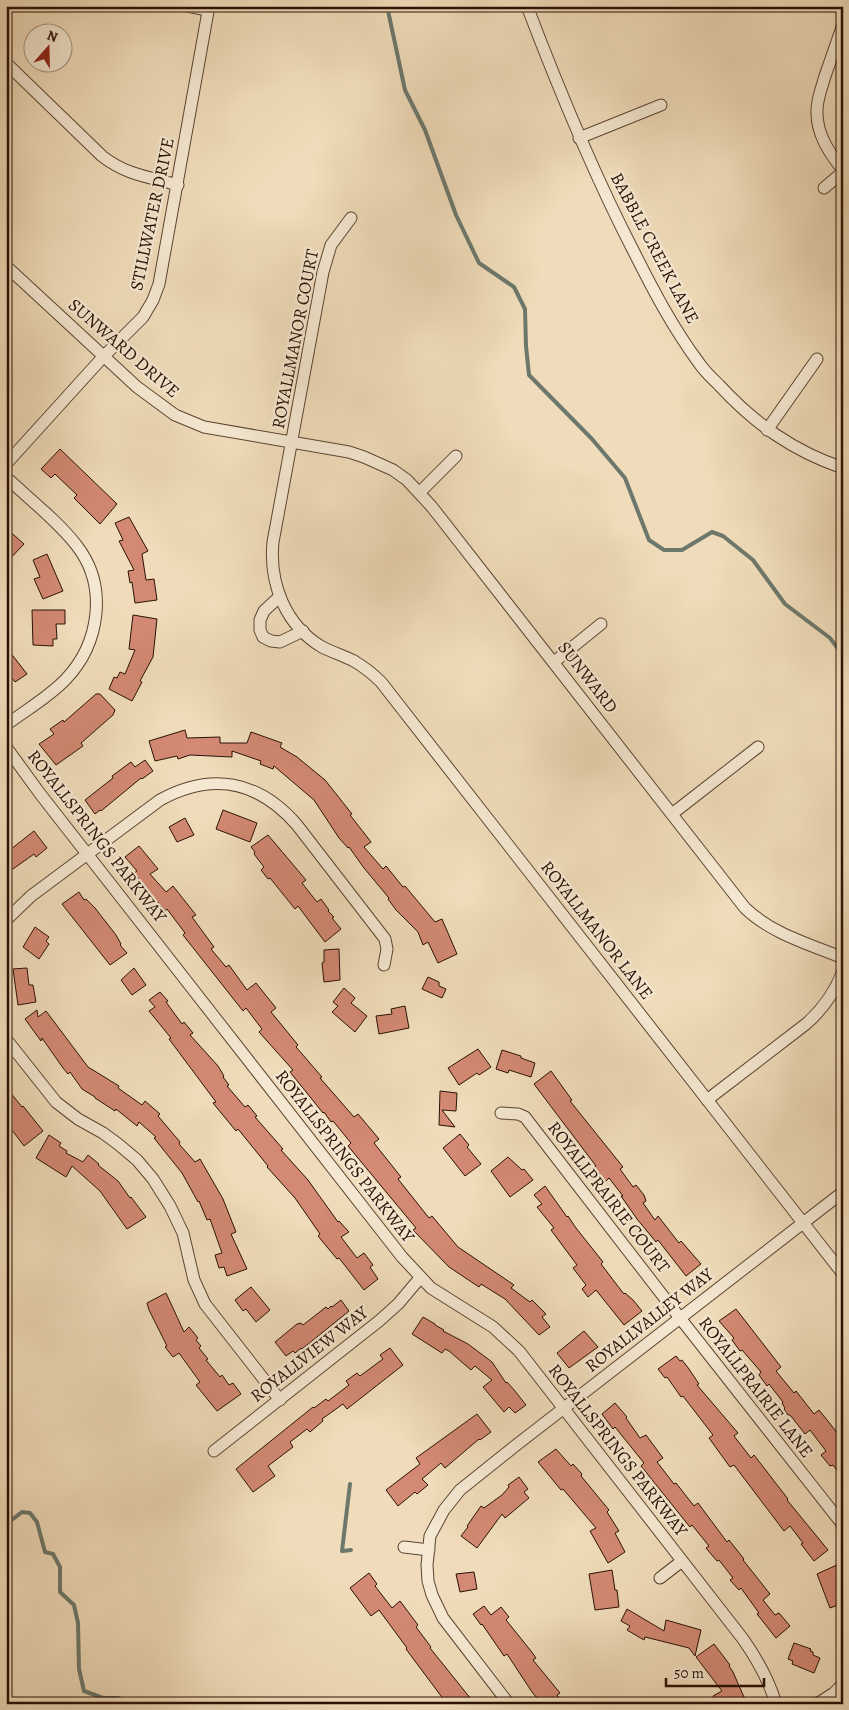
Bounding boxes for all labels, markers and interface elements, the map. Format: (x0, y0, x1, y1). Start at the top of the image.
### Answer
north arrow (22, 22, 72, 72)
text: N (44, 26, 60, 47)
street label: STILLWATER DRIVE (124, 135, 180, 293)
street label: BABBLE CREEK LANE (605, 168, 705, 328)
street label: ROYALLMANOR COURT (266, 247, 324, 431)
street label: SUNWARD DRIVE (63, 293, 185, 403)
street label: SUNWARD (552, 636, 624, 718)
street label: ROYALLSPRINGS PARKWAY (22, 745, 173, 928)
street label: ROYALLMANOR LANE (535, 856, 659, 1004)
street label: ROYALLSPRINGS PARKWAY (270, 1065, 421, 1248)
street label: ROYALLPRAIRIE COURT (542, 1116, 676, 1278)
street label: ROYALLVALLEY WAY (580, 1262, 719, 1378)
street label: ROYALLVIEW WAY (245, 1300, 374, 1408)
street label: ROYALLPRAIRIE LANE (693, 1311, 819, 1463)
street label: ROYALLSPRINGS PARKWAY (543, 1359, 694, 1542)
scale bar (666, 1655, 764, 1687)
text: 50 m (674, 1663, 704, 1683)

